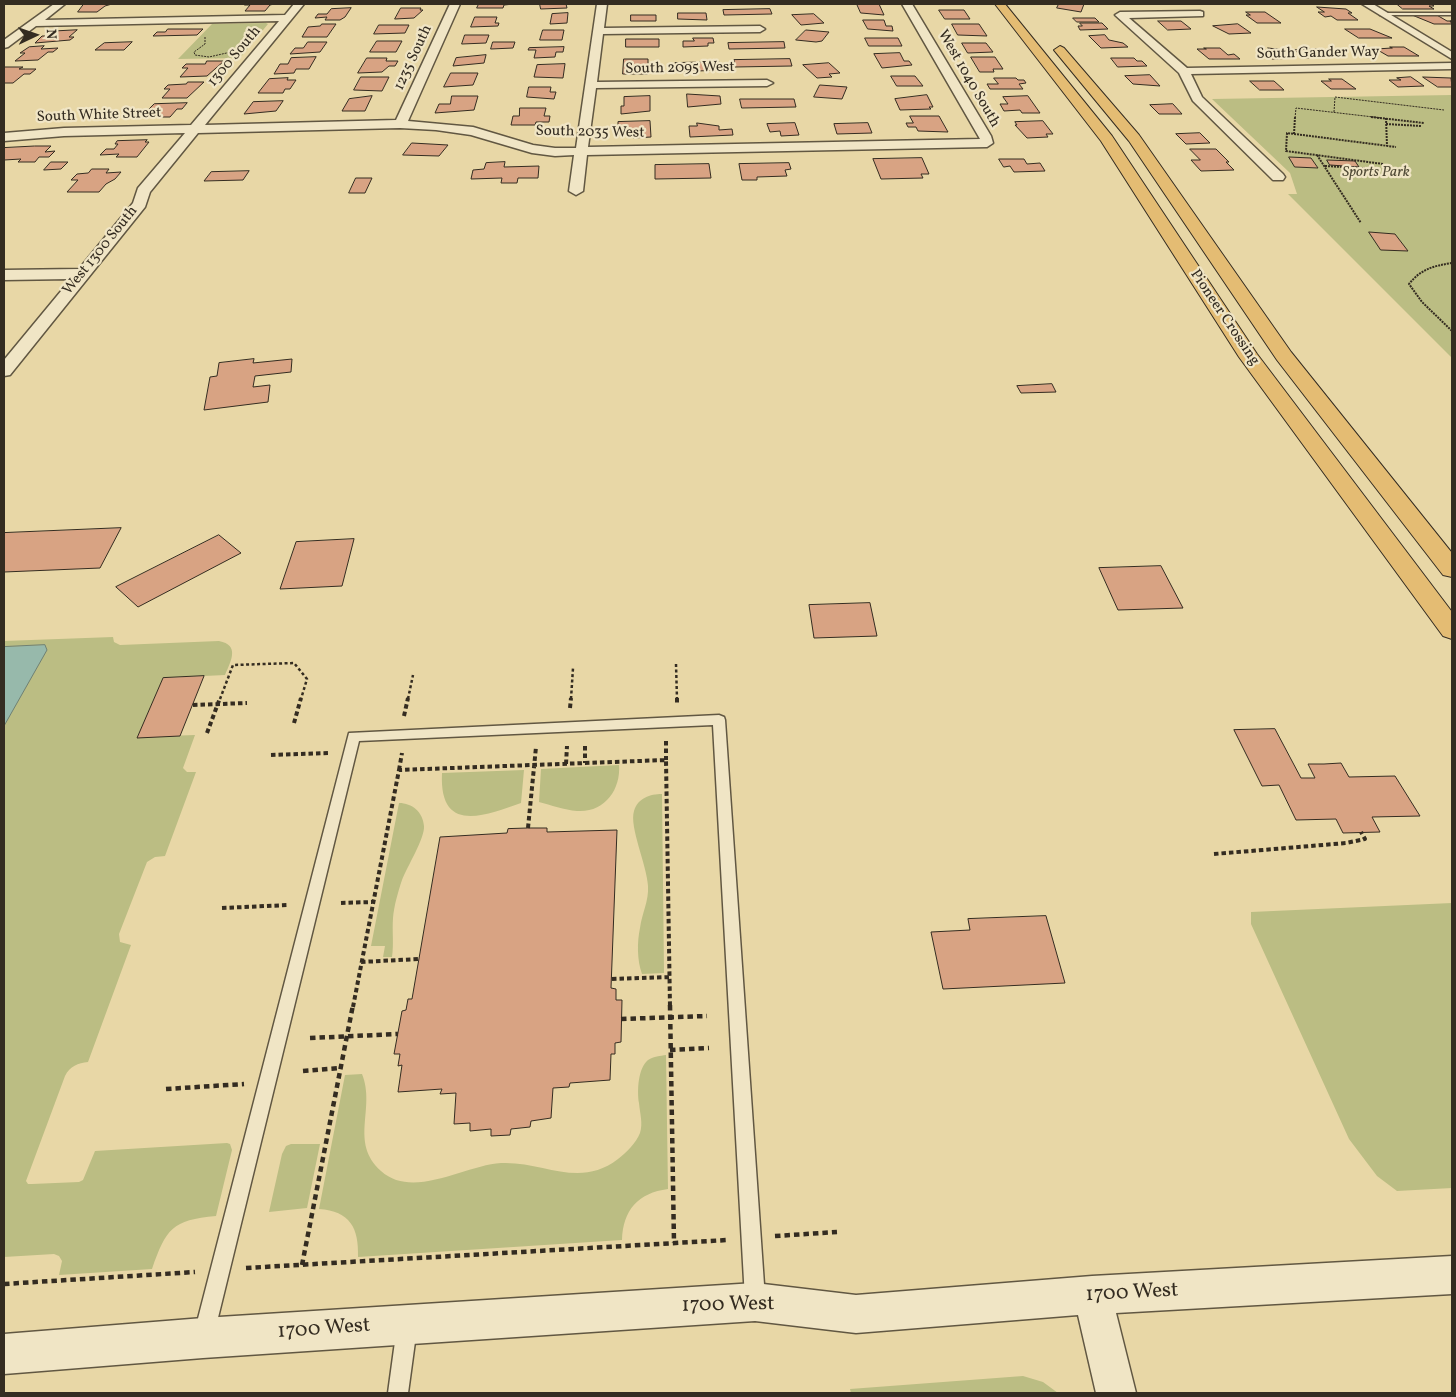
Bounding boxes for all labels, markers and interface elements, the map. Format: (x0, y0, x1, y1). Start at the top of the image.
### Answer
north arrow (10, 10, 60, 60)
street label: 1235 South (391, 22, 437, 94)
street label: 1300 South (204, 23, 266, 91)
street label: West 1040 South (933, 27, 1003, 131)
text: N (41, 29, 60, 40)
street label: South Gander Way (1256, 44, 1380, 64)
street label: South 2095 West (625, 59, 735, 79)
street label: South White Street (36, 105, 162, 127)
street label: South 2035 West (535, 123, 645, 143)
park label: Sports Park (1342, 164, 1410, 182)
street label: West 1300 South (60, 203, 142, 299)
street label: Pioneer Crossing (1185, 267, 1263, 369)
street label: 1700 West (1085, 1279, 1179, 1309)
street label: 1700 West (681, 1293, 775, 1319)
street label: 1700 West (277, 1314, 371, 1346)

